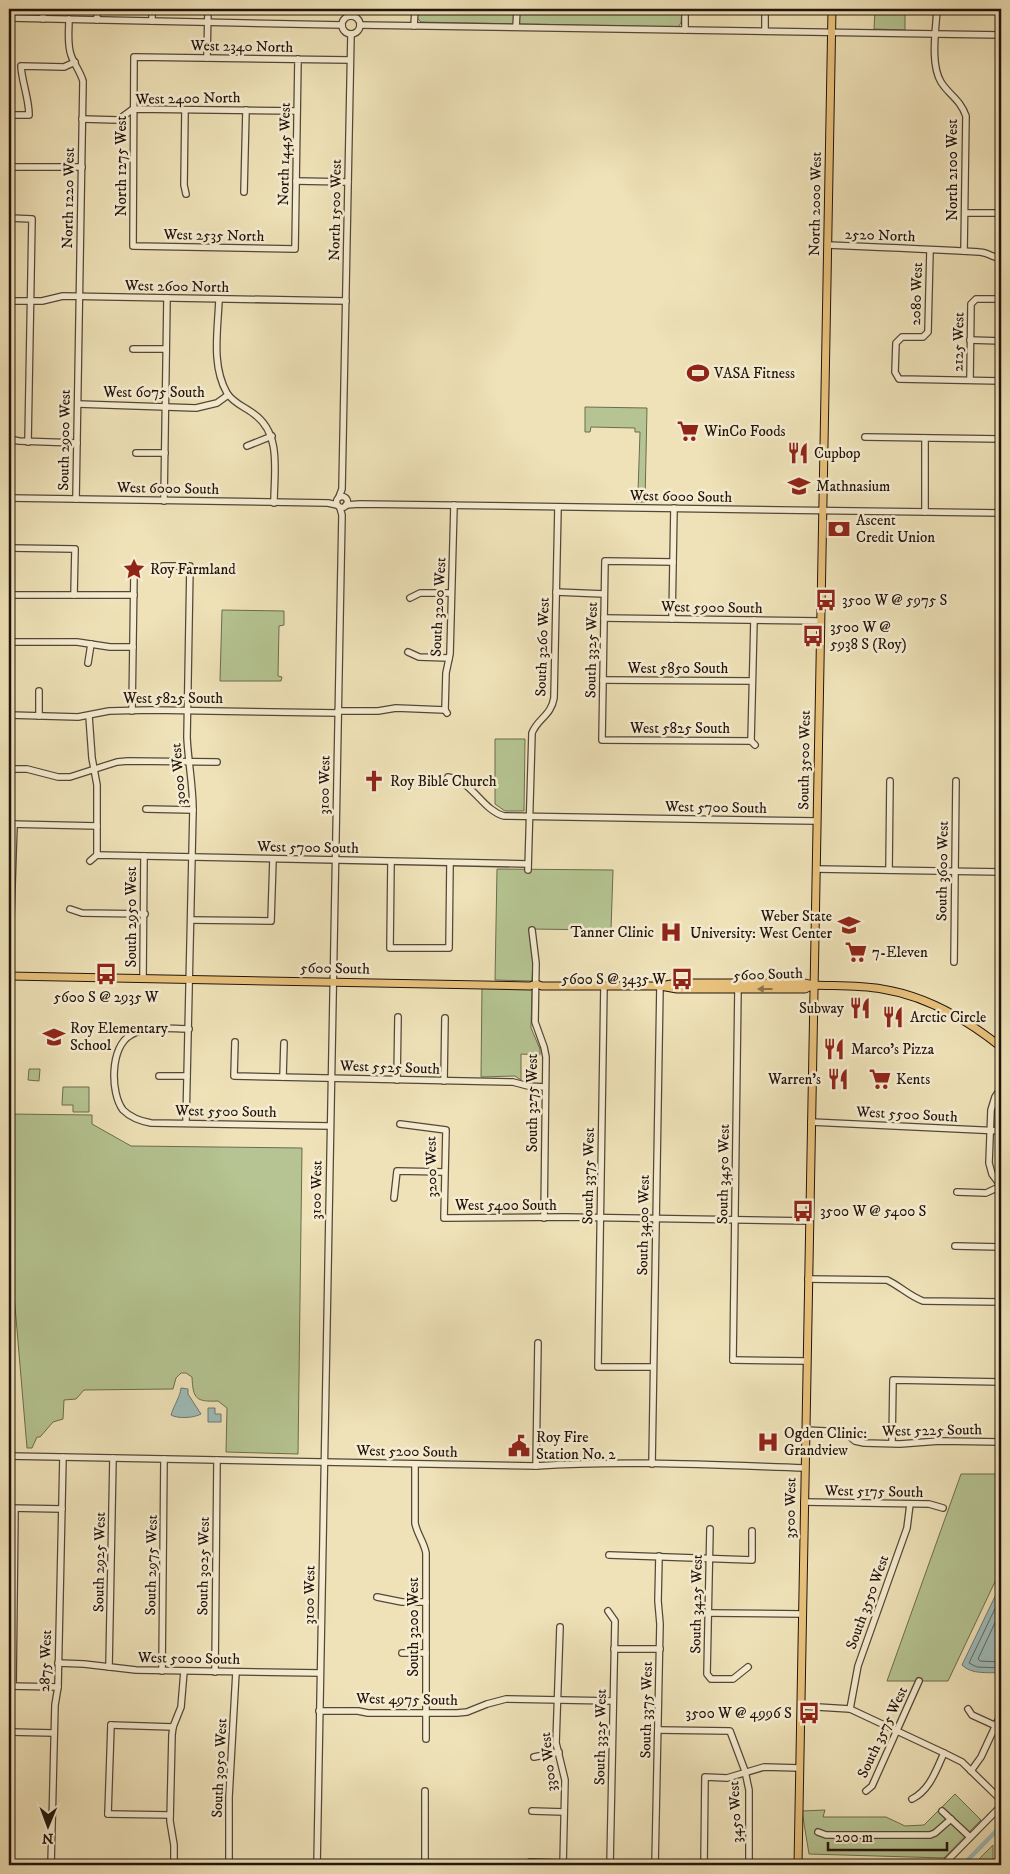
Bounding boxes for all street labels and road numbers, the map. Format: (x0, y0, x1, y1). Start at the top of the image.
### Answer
street label: West 2340 North (190, 36, 294, 57)
street label: West 2400 North (134, 88, 241, 109)
street label: North 1445 West (274, 102, 295, 206)
street label: North 1275 West (112, 115, 131, 216)
street label: North 2100 West (943, 119, 962, 221)
street label: North 1220 West (58, 147, 79, 249)
street label: North 2000 West (805, 151, 826, 256)
street label: North 1500 West (325, 159, 346, 261)
street label: West 2535 North (162, 225, 265, 246)
street label: 2520 North (844, 225, 916, 246)
street label: 2080 West (906, 262, 927, 326)
street label: West 2600 North (124, 276, 229, 297)
street label: 2125 West (948, 312, 969, 372)
street label: West 6075 South (102, 383, 205, 402)
street label: South 2900 West (54, 389, 75, 491)
street label: West 6000 South (116, 478, 220, 499)
street label: West 6000 South (629, 486, 733, 507)
street label: South 3200 West (426, 557, 451, 657)
street label: South 3260 West (531, 597, 554, 697)
street label: West 5900 South (660, 597, 763, 618)
street label: South 3325 West (581, 601, 602, 698)
street label: West 5850 South (626, 659, 729, 678)
street label: West 5825 South (122, 689, 223, 708)
street label: South 3500 West (794, 710, 815, 810)
street label: West 5825 South (629, 719, 730, 738)
street label: 3000 West (166, 742, 191, 806)
street label: 3100 West (314, 755, 335, 815)
street label: West 5700 South (664, 797, 767, 818)
street label: South 3600 West (932, 821, 953, 921)
street label: West 5700 South (256, 837, 359, 858)
street label: South 2950 West (122, 866, 141, 967)
street label: 5600 South (300, 958, 370, 979)
street label: 5600 South (733, 964, 803, 985)
street label: South 3275 West (523, 1054, 542, 1152)
street label: West 5525 South (339, 1056, 441, 1079)
street label: West 5500 South (174, 1101, 277, 1122)
street label: West 5500 South (855, 1102, 958, 1127)
street label: South 3450 West (713, 1124, 734, 1224)
street label: South 3375 West (578, 1127, 599, 1225)
street label: 3200 West (421, 1136, 442, 1198)
street label: 3100 West (306, 1160, 327, 1220)
street label: South 3400 West (633, 1174, 654, 1276)
street label: West 5400 South (454, 1196, 557, 1215)
street label: West 5225 South (881, 1420, 982, 1441)
street label: West 5200 South (355, 1441, 458, 1462)
street label: 3500 West (780, 1477, 801, 1539)
street label: West 5175 South (823, 1481, 924, 1502)
street label: South 2925 West (89, 1512, 110, 1612)
street label: South 2975 West (141, 1514, 162, 1616)
street label: South 3025 West (193, 1516, 214, 1616)
street label: South 3550 West (842, 1552, 893, 1652)
street label: South 3425 West (686, 1554, 707, 1654)
street label: 3100 West (299, 1565, 320, 1625)
street label: South 3200 West (404, 1577, 423, 1677)
street label: 2875 West (35, 1629, 56, 1693)
street label: West 5000 South (137, 1648, 240, 1669)
street label: South 3375 West (636, 1661, 657, 1759)
street label: South 3575 West (853, 1683, 912, 1781)
street label: South 3325 West (590, 1688, 611, 1785)
street label: West 4975 South (355, 1689, 458, 1710)
street label: South 3050 West (207, 1718, 232, 1818)
street label: 3300 West (536, 1731, 561, 1793)
street label: 3450 West (724, 1780, 747, 1843)

